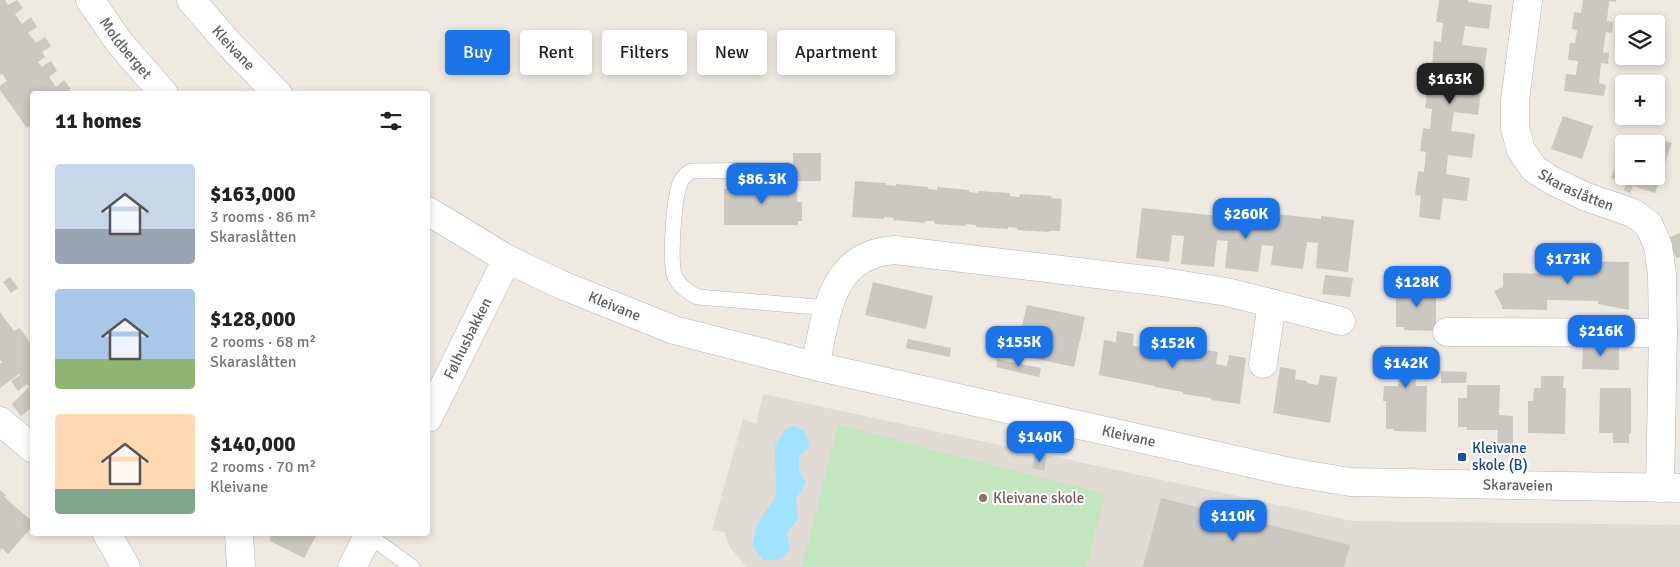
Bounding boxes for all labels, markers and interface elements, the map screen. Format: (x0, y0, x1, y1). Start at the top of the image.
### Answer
street label: Moldberget (96, 14, 156, 83)
map controls (1615, 15, 1665, 185)
button: layers (1615, 15, 1665, 65)
street label: Kleivane (208, 22, 259, 74)
chip: Buy (445, 30, 510, 75)
chip: Rent (520, 30, 592, 75)
chip: Filters (602, 30, 687, 75)
chip: New (697, 30, 767, 75)
chip: Apartment (777, 30, 895, 75)
pin: $163K (1415, 62, 1485, 105)
text: $163K (1428, 69, 1472, 89)
button: + (1615, 75, 1665, 125)
icon: filters (377, 107, 405, 135)
text: 11 homes (55, 108, 141, 134)
button: − (1615, 135, 1665, 185)
pin: $86.3K (721, 162, 803, 205)
street label: Skaraslåtten (1535, 165, 1616, 215)
text: $86.3K (737, 169, 787, 189)
text: $163,000 (210, 181, 296, 207)
icon: home (95, 184, 155, 244)
pin: $260K (1211, 198, 1281, 240)
text: $260K (1224, 204, 1268, 224)
text: 3 rooms · 86 m² (210, 207, 316, 227)
text: Skaraslåtten (210, 227, 296, 247)
pin: $173K (1533, 242, 1603, 285)
text: $173K (1546, 249, 1590, 269)
pin: $128K (1382, 266, 1452, 308)
text: $128K (1395, 272, 1439, 292)
street label: Kleivane (586, 288, 643, 325)
street label: Følhusbakken (440, 295, 495, 382)
text: $128,000 (210, 306, 296, 332)
icon: home (95, 309, 155, 369)
pin: $216K (1566, 314, 1636, 357)
text: $216K (1579, 321, 1623, 341)
pin: $155K (984, 326, 1054, 368)
pin: $152K (1138, 326, 1208, 369)
text: 2 rooms · 68 m² (210, 332, 316, 352)
text: $155K (997, 332, 1041, 352)
text: $152K (1151, 333, 1195, 353)
pin: $142K (1371, 346, 1441, 389)
text: Skaraslåtten (210, 352, 296, 372)
text: $142K (1384, 353, 1428, 373)
pin: $140K (1005, 420, 1075, 463)
street label: Kleivane (1100, 421, 1157, 451)
text: $140K (1018, 427, 1062, 447)
text: $140,000 (210, 431, 296, 457)
icon: home (95, 434, 155, 494)
place label: Kleivane skole (B) (1472, 439, 1528, 474)
marker: Kleivane skole (B) (1456, 451, 1468, 463)
text: 2 rooms · 70 m² (210, 457, 316, 477)
street label: Skaraveien (1483, 475, 1553, 495)
text: Kleivane (210, 477, 268, 497)
place label: Kleivane skole (993, 489, 1084, 507)
marker: Kleivane skole (977, 492, 989, 504)
pin: $110K (1198, 500, 1268, 542)
text: $110K (1211, 506, 1255, 526)

